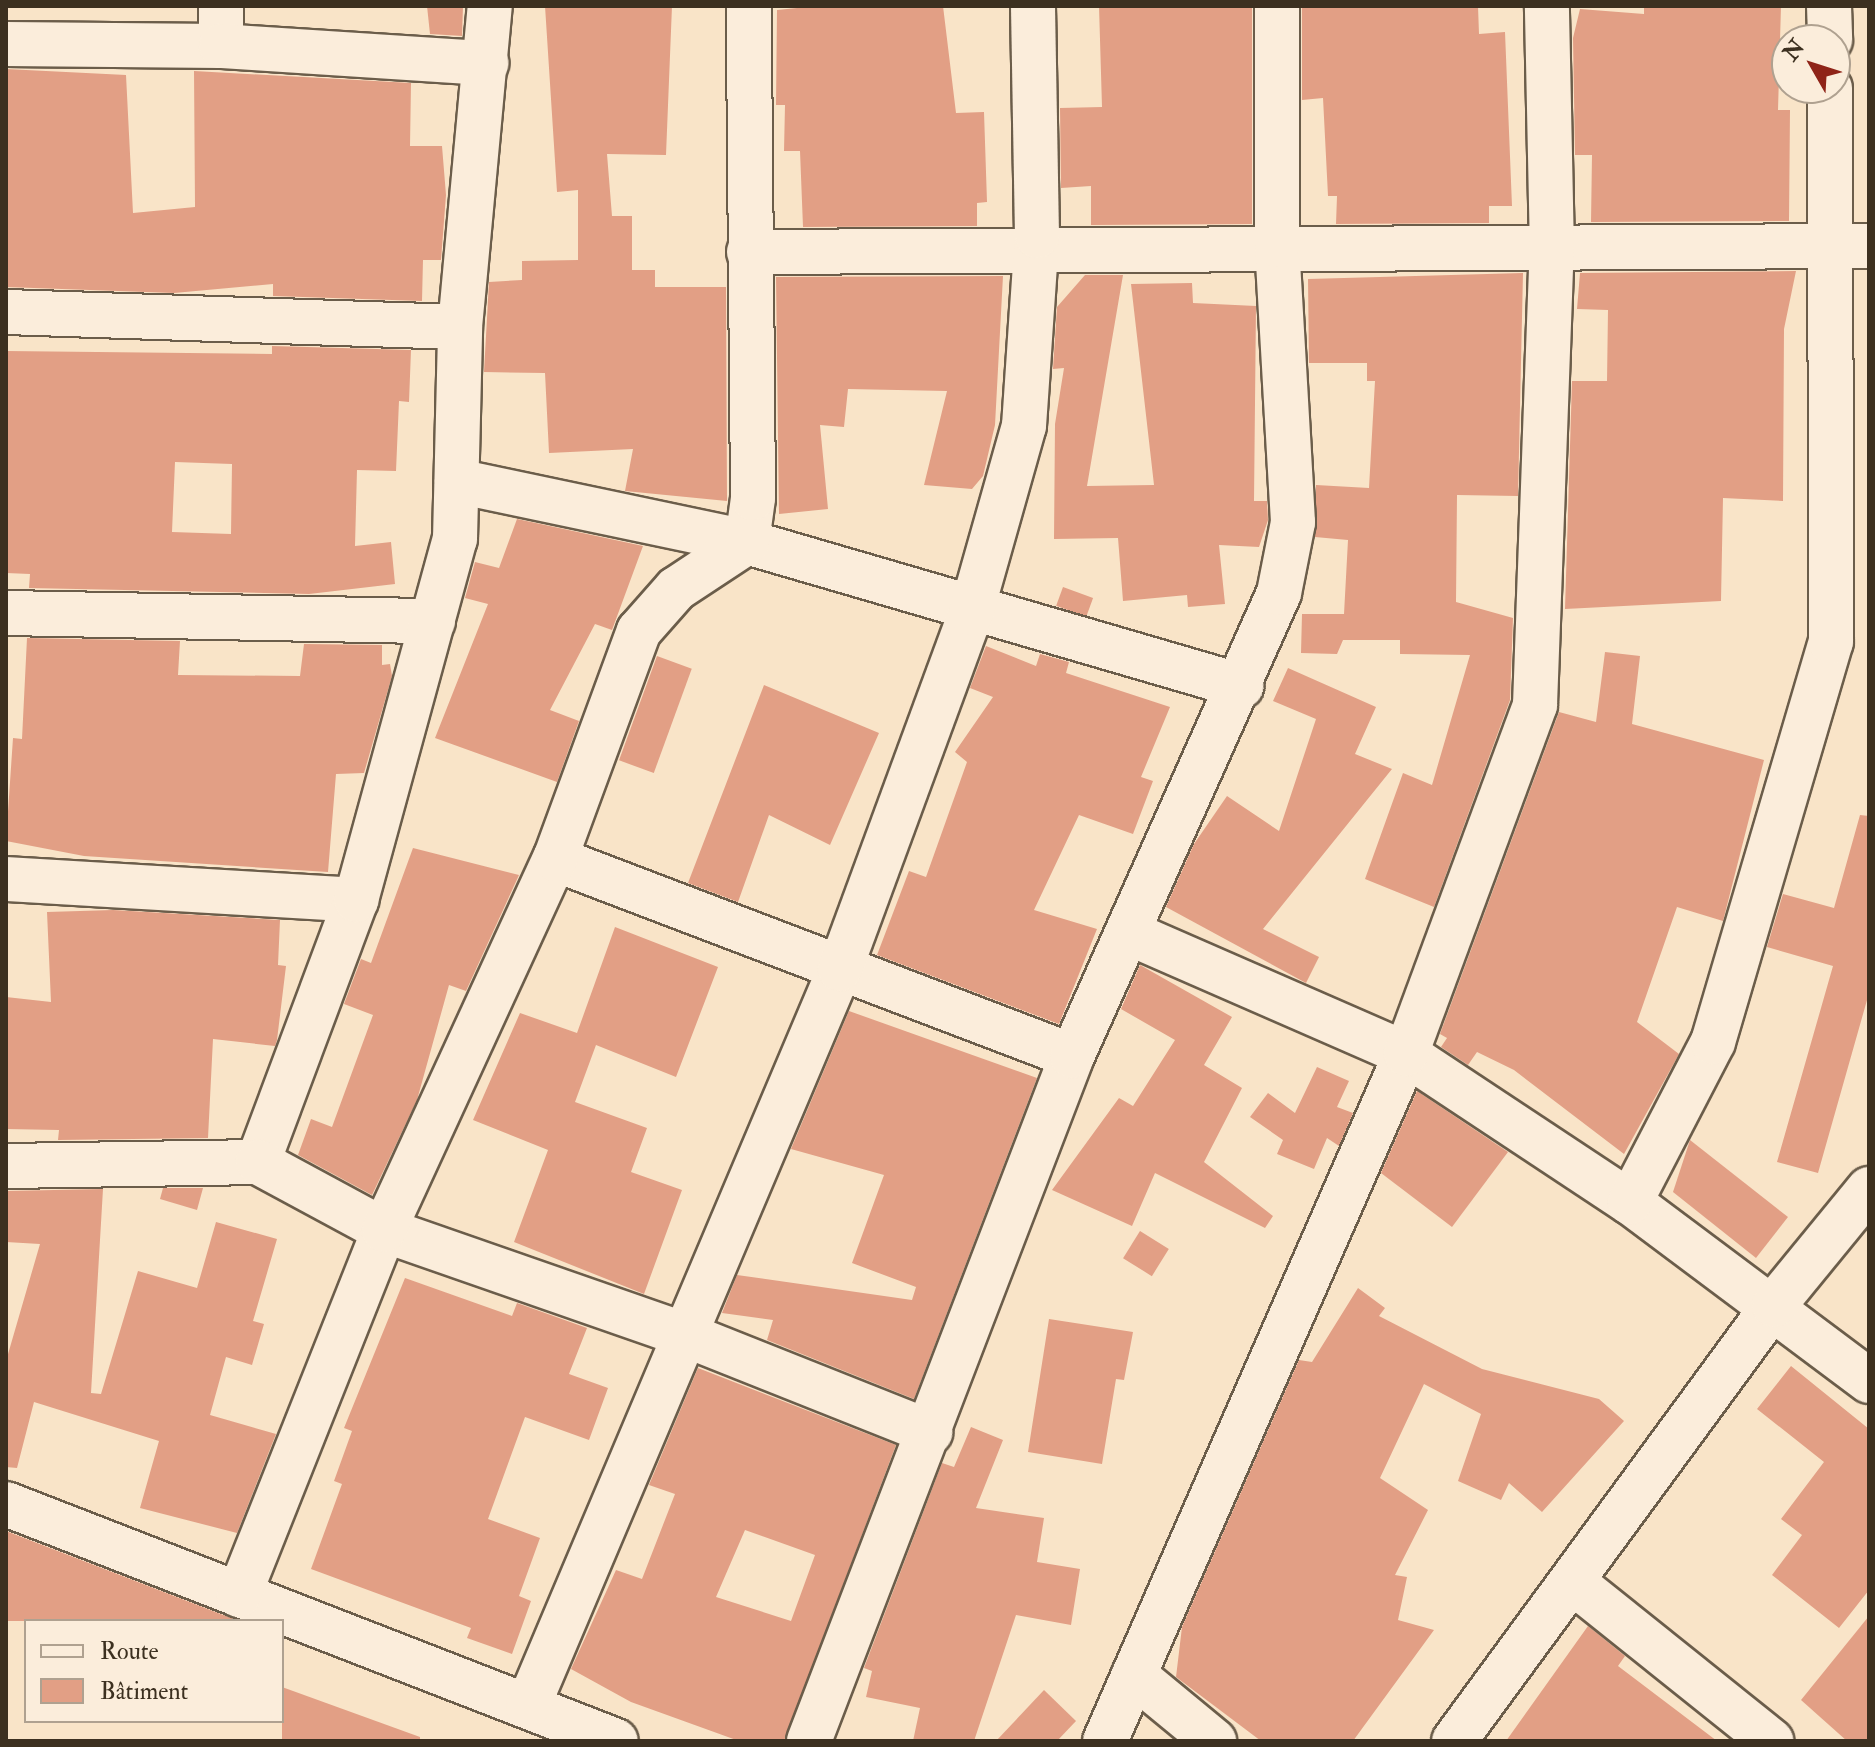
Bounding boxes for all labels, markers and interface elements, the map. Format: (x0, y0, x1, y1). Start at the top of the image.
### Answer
north arrow (1771, 24, 1851, 104)
text: N (1777, 34, 1811, 67)
legend (24, 1619, 284, 1723)
text: Route (100, 1636, 159, 1667)
text: Bâtiment (100, 1676, 188, 1707)

